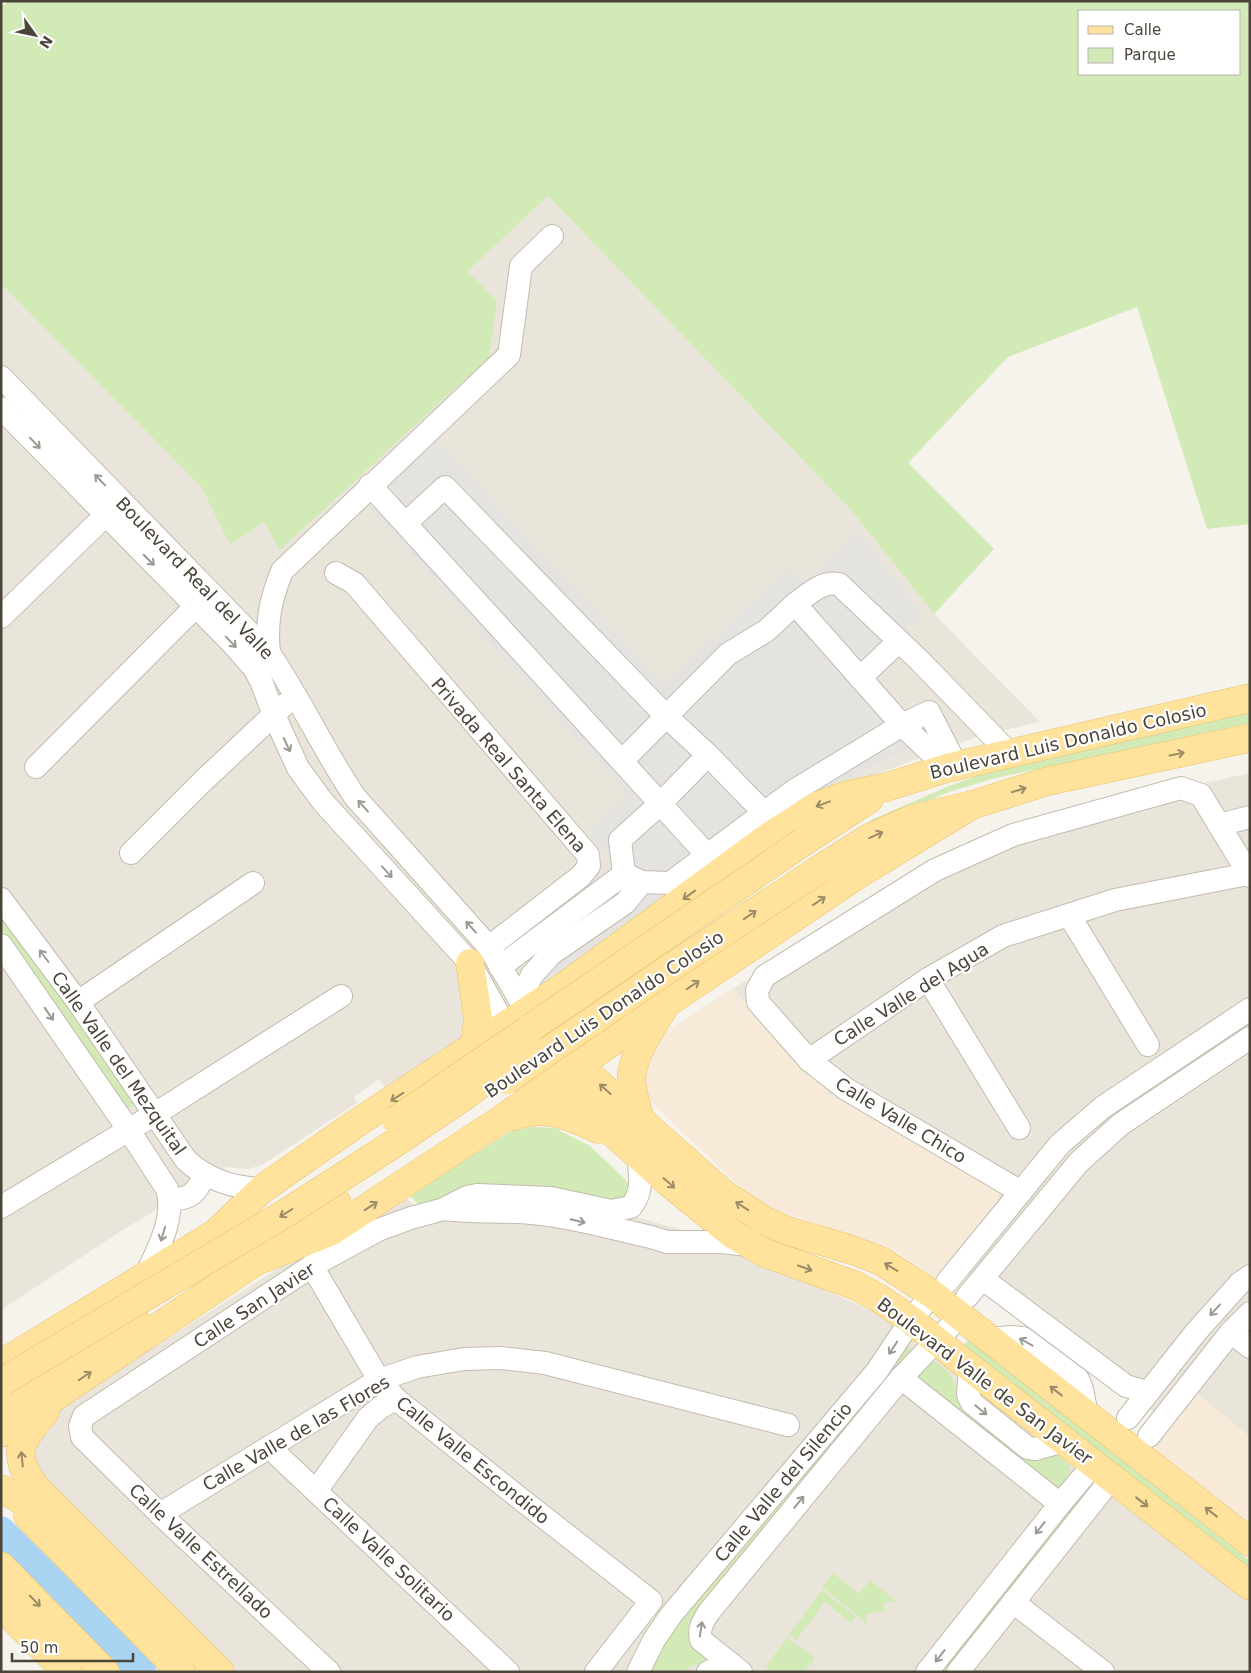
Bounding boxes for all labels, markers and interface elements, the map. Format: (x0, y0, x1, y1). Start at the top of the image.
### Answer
north arrow (10, 10, 60, 60)
legend (1078, 10, 1241, 75)
text: Calle (1124, 21, 1161, 39)
text: N (36, 33, 56, 51)
text: Parque (1124, 46, 1176, 64)
one-way arrow (29, 437, 41, 450)
one-way arrow (94, 473, 106, 486)
street label: Boulevard Real del Valle (112, 492, 278, 664)
one-way arrow (143, 553, 155, 566)
one-way arrow (225, 636, 237, 648)
street label: Privada Real Santa Elena (427, 673, 591, 857)
street label: Boulevard Luis Donaldo Colosio (928, 699, 1208, 783)
one-way arrow (283, 737, 293, 752)
one-way arrow (1169, 749, 1185, 758)
one-way arrow (1011, 785, 1027, 795)
one-way arrow (357, 800, 369, 813)
one-way arrow (816, 800, 831, 809)
one-way arrow (868, 829, 883, 839)
one-way arrow (381, 866, 393, 879)
one-way arrow (683, 890, 696, 901)
one-way arrow (812, 896, 826, 906)
one-way arrow (743, 910, 757, 920)
one-way arrow (466, 921, 477, 934)
street label: Boulevard Luis Donaldo Colosio (481, 926, 727, 1102)
street label: Calle Valle del Agua (830, 938, 992, 1050)
one-way arrow (39, 949, 49, 963)
street label: Calle Valle del Mezquital (47, 967, 191, 1159)
one-way arrow (686, 980, 700, 991)
one-way arrow (44, 1007, 54, 1021)
street label: Calle Valle Chico (832, 1073, 970, 1167)
one-way arrow (598, 1084, 611, 1095)
one-way arrow (390, 1092, 404, 1102)
one-way arrow (663, 1177, 676, 1189)
one-way arrow (364, 1200, 378, 1211)
one-way arrow (735, 1201, 749, 1211)
one-way arrow (279, 1209, 293, 1219)
one-way arrow (570, 1217, 586, 1226)
one-way arrow (158, 1226, 167, 1241)
street label: Calle San Javier (189, 1258, 319, 1352)
one-way arrow (885, 1262, 899, 1272)
one-way arrow (797, 1264, 813, 1273)
street label: Boulevard Valle de San Javier (873, 1293, 1097, 1469)
one-way arrow (1209, 1304, 1221, 1317)
one-way arrow (1019, 1337, 1034, 1347)
one-way arrow (888, 1340, 898, 1354)
one-way arrow (78, 1371, 92, 1381)
street label: Calle Valle de las Flores (199, 1371, 393, 1495)
one-way arrow (1050, 1385, 1063, 1396)
street label: Calle Valle Escondido (392, 1392, 554, 1528)
street label: Calle Valle del Silencio (710, 1398, 856, 1566)
one-way arrow (974, 1405, 987, 1416)
one-way arrow (17, 1451, 27, 1467)
street label: Calle Valle Estrellado (125, 1479, 277, 1623)
street label: Calle Valle Solitario (319, 1492, 459, 1626)
one-way arrow (794, 1495, 805, 1508)
one-way arrow (1135, 1496, 1148, 1507)
one-way arrow (1205, 1507, 1218, 1518)
one-way arrow (1035, 1522, 1046, 1535)
one-way arrow (29, 1595, 42, 1607)
one-way arrow (697, 1622, 707, 1638)
scale bar (12, 1630, 134, 1662)
text: 50 m (20, 1639, 58, 1657)
one-way arrow (934, 1649, 945, 1662)

